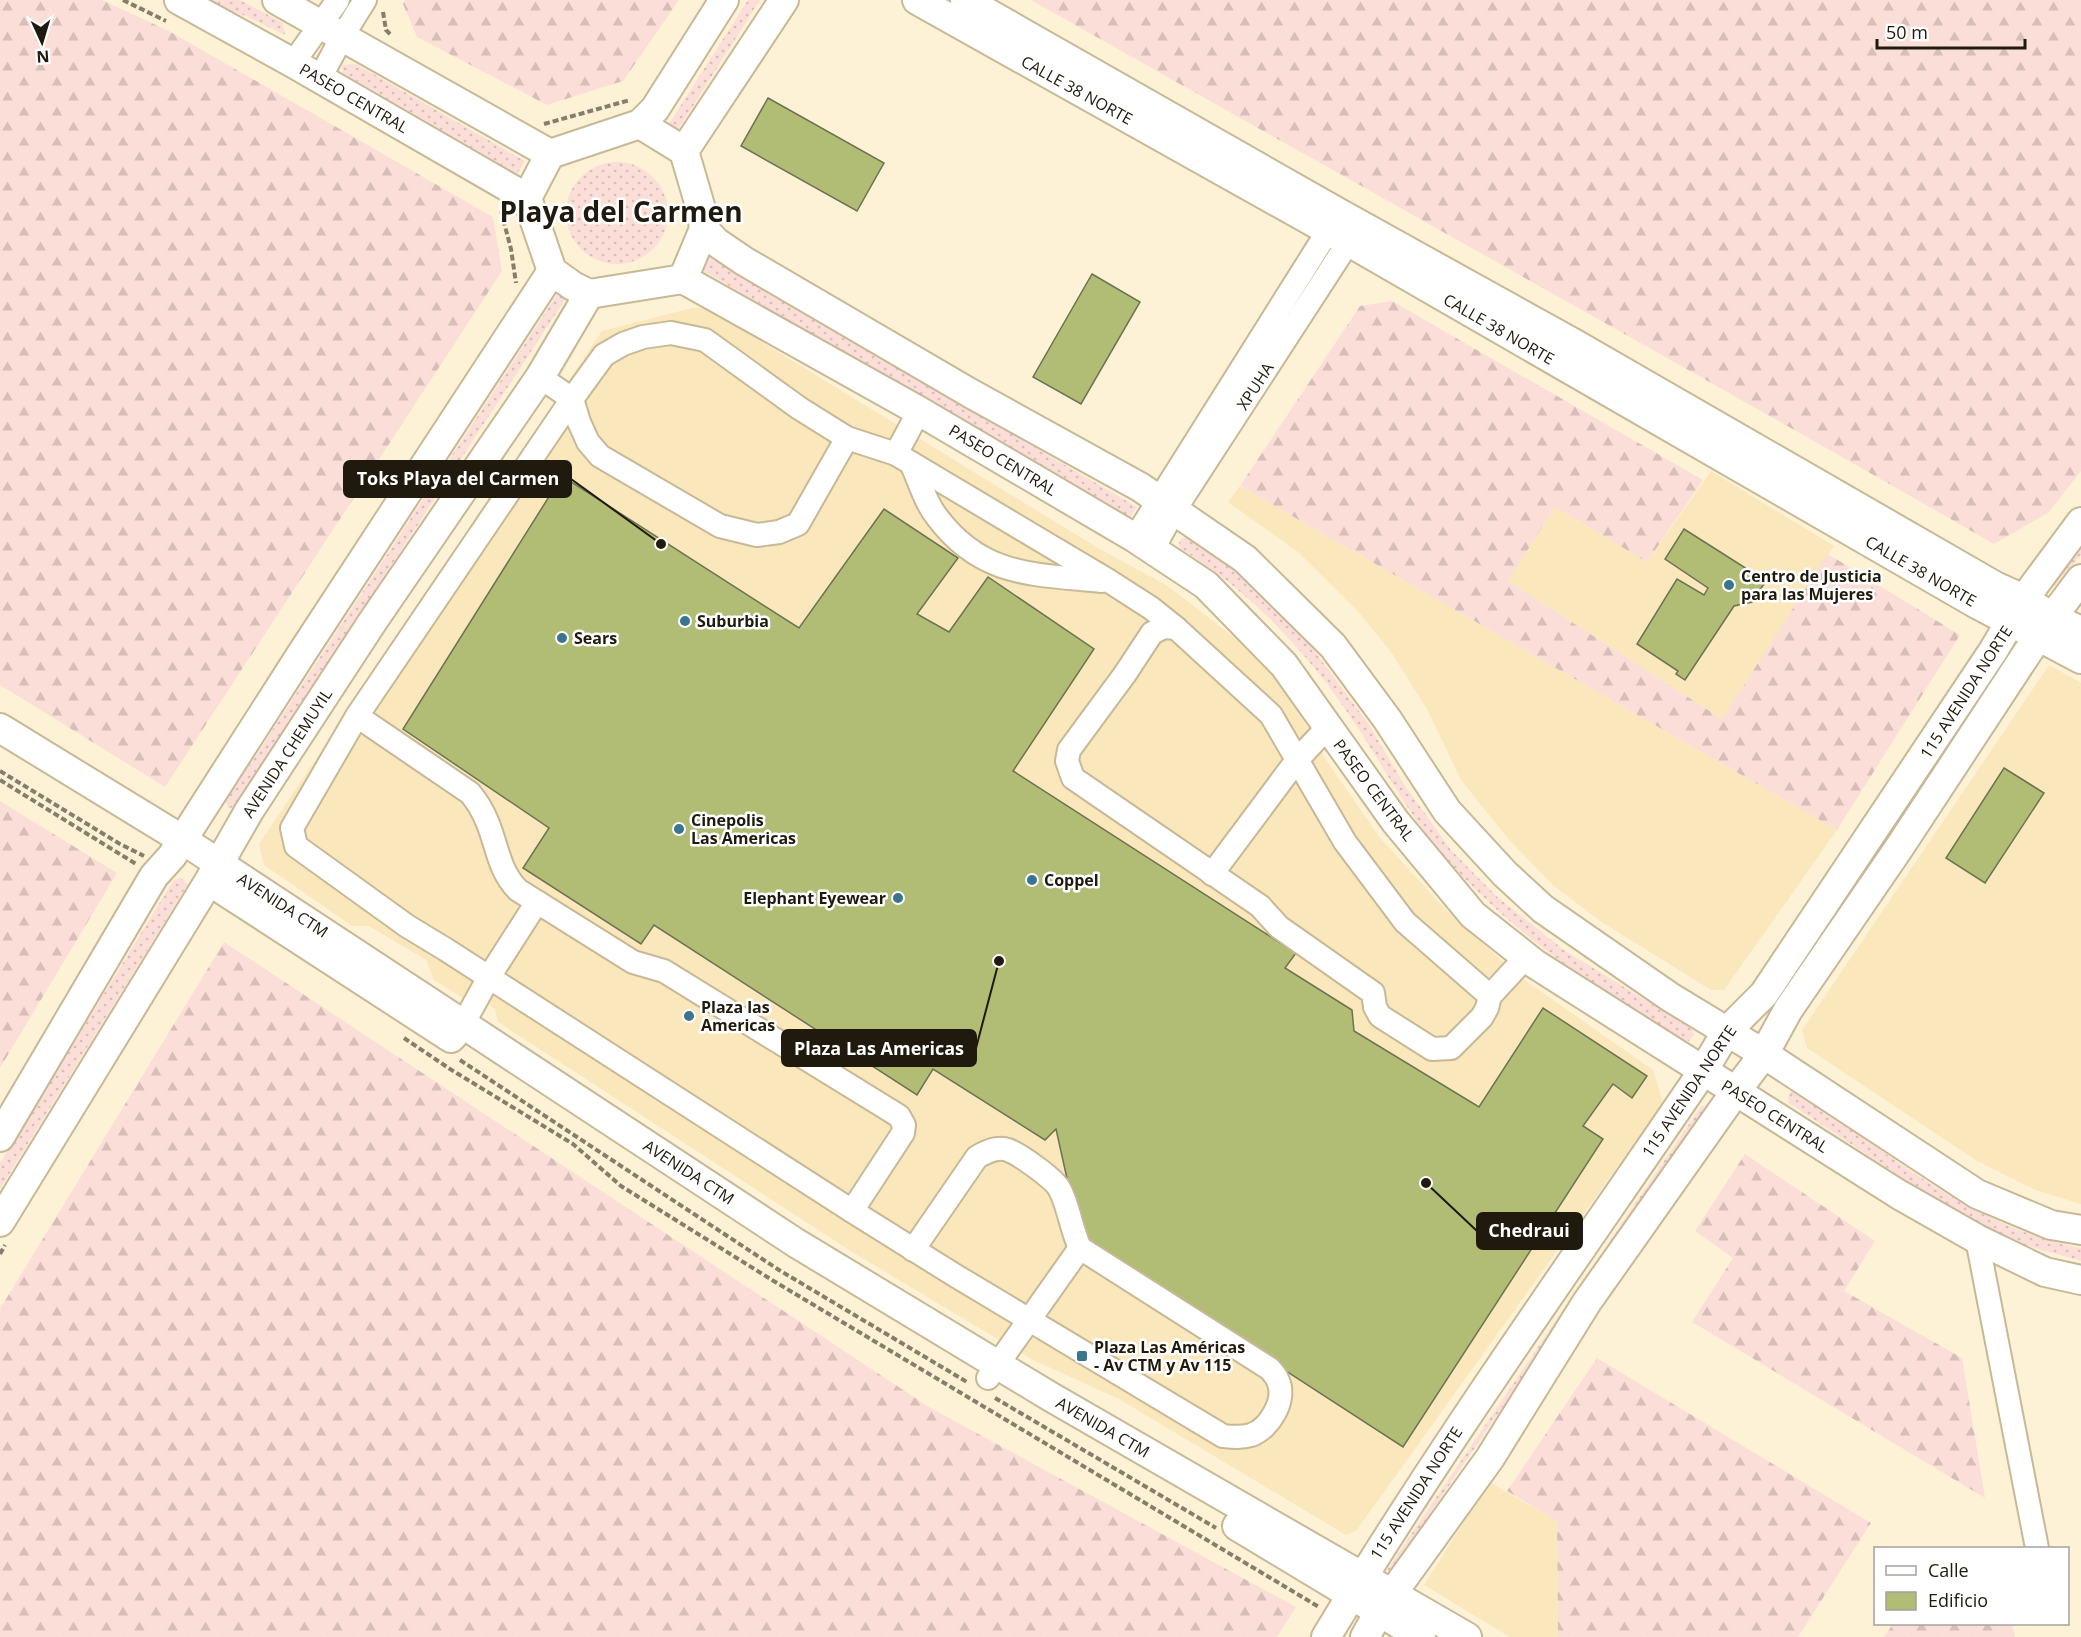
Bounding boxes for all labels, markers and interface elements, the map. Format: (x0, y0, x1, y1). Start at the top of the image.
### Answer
north arrow (12, 12, 72, 72)
scale bar (1877, 12, 2026, 50)
text: 50 m (1886, 20, 1928, 44)
text: N (36, 46, 50, 68)
street label: CALLE 38 NORTE (1017, 50, 1137, 130)
street label: PASEO CENTRAL (296, 58, 412, 138)
district label: Playa del Carmen (499, 192, 743, 230)
street label: CALLE 38 NORTE (1440, 288, 1558, 370)
street label: XPUHA (1231, 357, 1279, 414)
street label: PASEO CENTRAL (945, 419, 1061, 501)
callout: Toks Playa del Carmen (344, 461, 571, 497)
text: Toks Playa del Carmen (357, 466, 559, 490)
street label: CALLE 38 NORTE (1862, 530, 1980, 612)
place label: Centro de Justicia para las Mujeres (1741, 565, 1882, 605)
marker: Centro de Justicia para las Mujeres (1722, 578, 1736, 592)
place label: Suburbia (697, 610, 769, 632)
marker: Suburbia (678, 614, 692, 628)
street label: 115 AVENIDA NORTE (1915, 621, 2017, 763)
place label: Sears (574, 627, 617, 649)
marker: Sears (555, 631, 569, 645)
street label: AVENIDA CHEMUYIL (237, 684, 337, 822)
street label: PASEO CENTRAL (1328, 735, 1420, 845)
place label: Cinepolis Las Americas (691, 809, 796, 849)
marker: Cinepolis Las Americas (672, 822, 686, 836)
street label: AVENIDA CTM (233, 867, 333, 943)
place label: Coppel (1044, 869, 1099, 891)
marker: Coppel (1025, 873, 1039, 887)
place label: Elephant Eyewear (743, 887, 886, 909)
marker: Elephant Eyewear (891, 891, 905, 905)
place label: Plaza las Americas (701, 996, 775, 1036)
marker: Plaza las Americas (682, 1009, 696, 1023)
street label: 115 AVENIDA NORTE (1637, 1021, 1741, 1161)
callout: Plaza Las Americas (782, 1030, 976, 1066)
text: Plaza Las Americas (794, 1036, 964, 1060)
street label: PASEO CENTRAL (1717, 1074, 1833, 1158)
street label: AVENIDA CTM (639, 1134, 739, 1210)
callout: Chedraui (1477, 1213, 1582, 1249)
text: Chedraui (1488, 1218, 1570, 1242)
place label: Plaza Las Américas - Av CTM y Av 115 (1094, 1336, 1245, 1376)
marker: Plaza Las Américas - Av CTM y Av 115 (1075, 1349, 1089, 1363)
street label: AVENIDA CTM (1052, 1391, 1154, 1463)
street label: 115 AVENIDA NORTE (1365, 1422, 1467, 1564)
legend (1874, 1547, 2069, 1625)
text: Calle (1928, 1558, 1969, 1582)
text: Edificio (1928, 1588, 1988, 1612)

